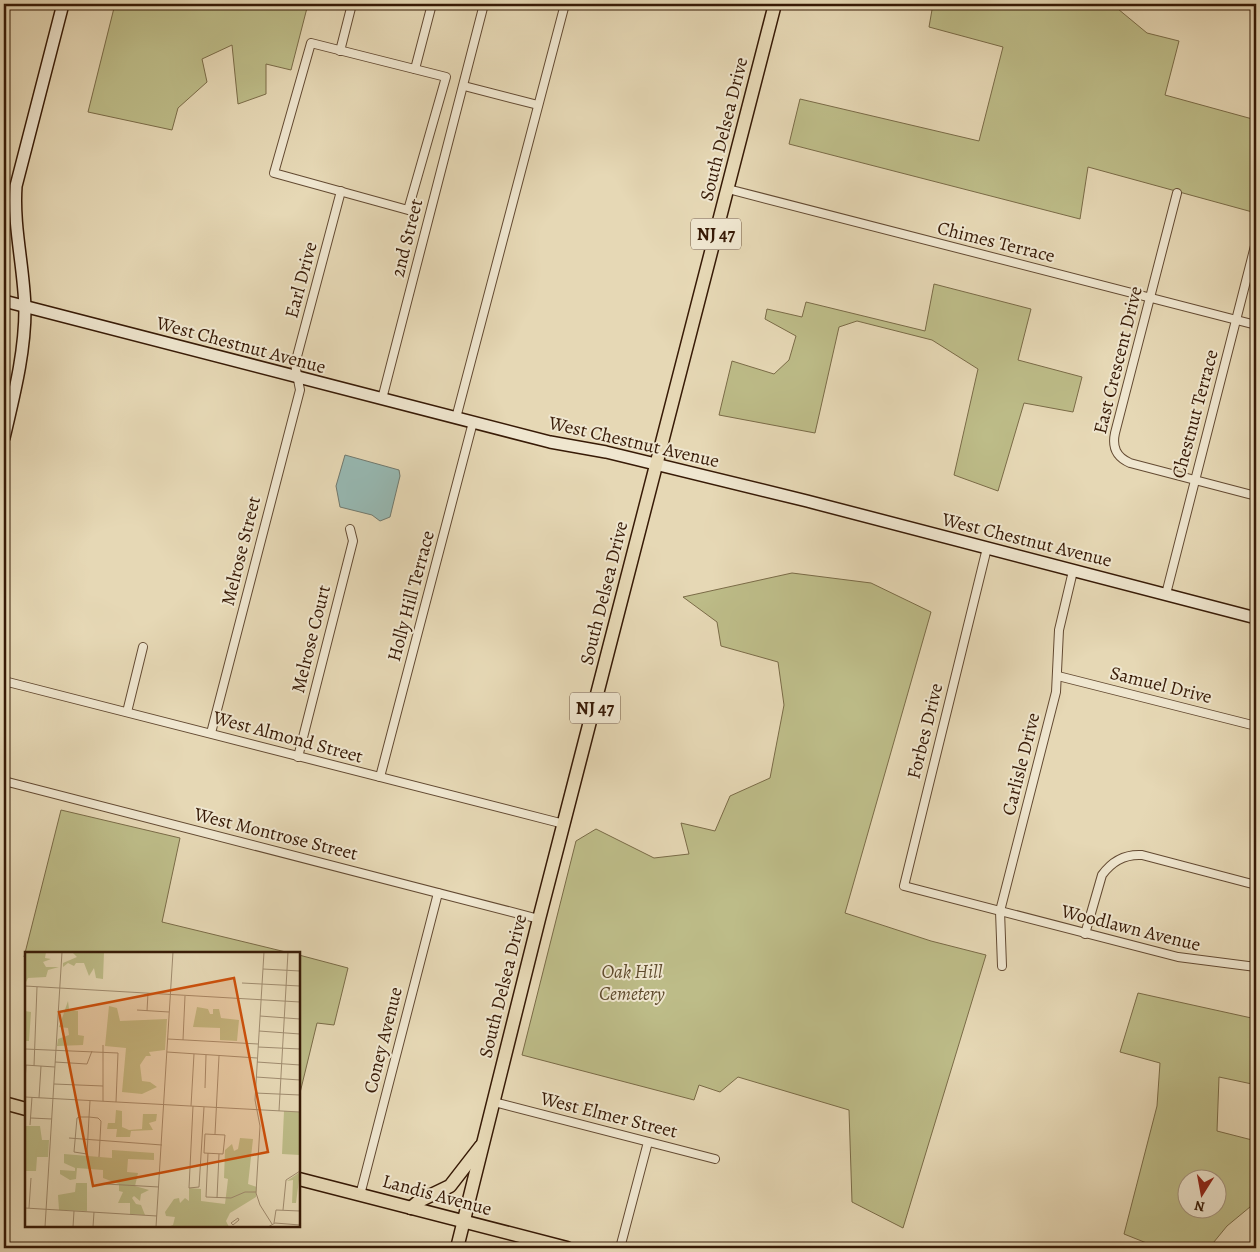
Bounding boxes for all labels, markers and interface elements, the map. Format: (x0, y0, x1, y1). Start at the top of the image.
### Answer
street label: South Delsea Drive (694, 54, 754, 204)
street label: 2nd Street (385, 196, 429, 280)
street label: Chimes Terrace (934, 215, 1058, 269)
road number: NJ 47 (691, 218, 741, 250)
street label: Earl Drive (278, 239, 324, 321)
street label: East Crescent Drive (1087, 283, 1149, 437)
street label: West Chestnut Avenue (153, 310, 329, 380)
street label: Chestnut Terrace (1165, 347, 1225, 481)
street label: West Chestnut Avenue (545, 410, 722, 474)
street label: Melrose Street (215, 493, 267, 609)
street label: West Chestnut Avenue (938, 506, 1115, 574)
street label: South Delsea Drive (574, 518, 634, 668)
street label: Holly Hill Terrace (381, 528, 441, 664)
street label: Melrose Court (285, 582, 337, 696)
street label: Samuel Drive (1107, 660, 1215, 710)
street label: Forbes Drive (901, 680, 949, 782)
road number: NJ 47 (570, 692, 620, 724)
street label: West Almond Street (209, 704, 366, 770)
street label: Carlisle Drive (996, 710, 1046, 818)
street label: West Montrose Street (191, 801, 360, 867)
street label: Woodlawn Avenue (1058, 898, 1203, 958)
street label: South Delsea Drive (473, 911, 533, 1061)
inset map (25, 952, 300, 1227)
park label: Oak Hill Cemetery (599, 959, 666, 1007)
street label: Coney Avenue (357, 984, 409, 1096)
street label: West Elmer Street (537, 1085, 680, 1145)
street label: Landis Avenue (379, 1168, 495, 1222)
north arrow (1178, 1170, 1228, 1220)
text: N (1193, 1196, 1206, 1217)

